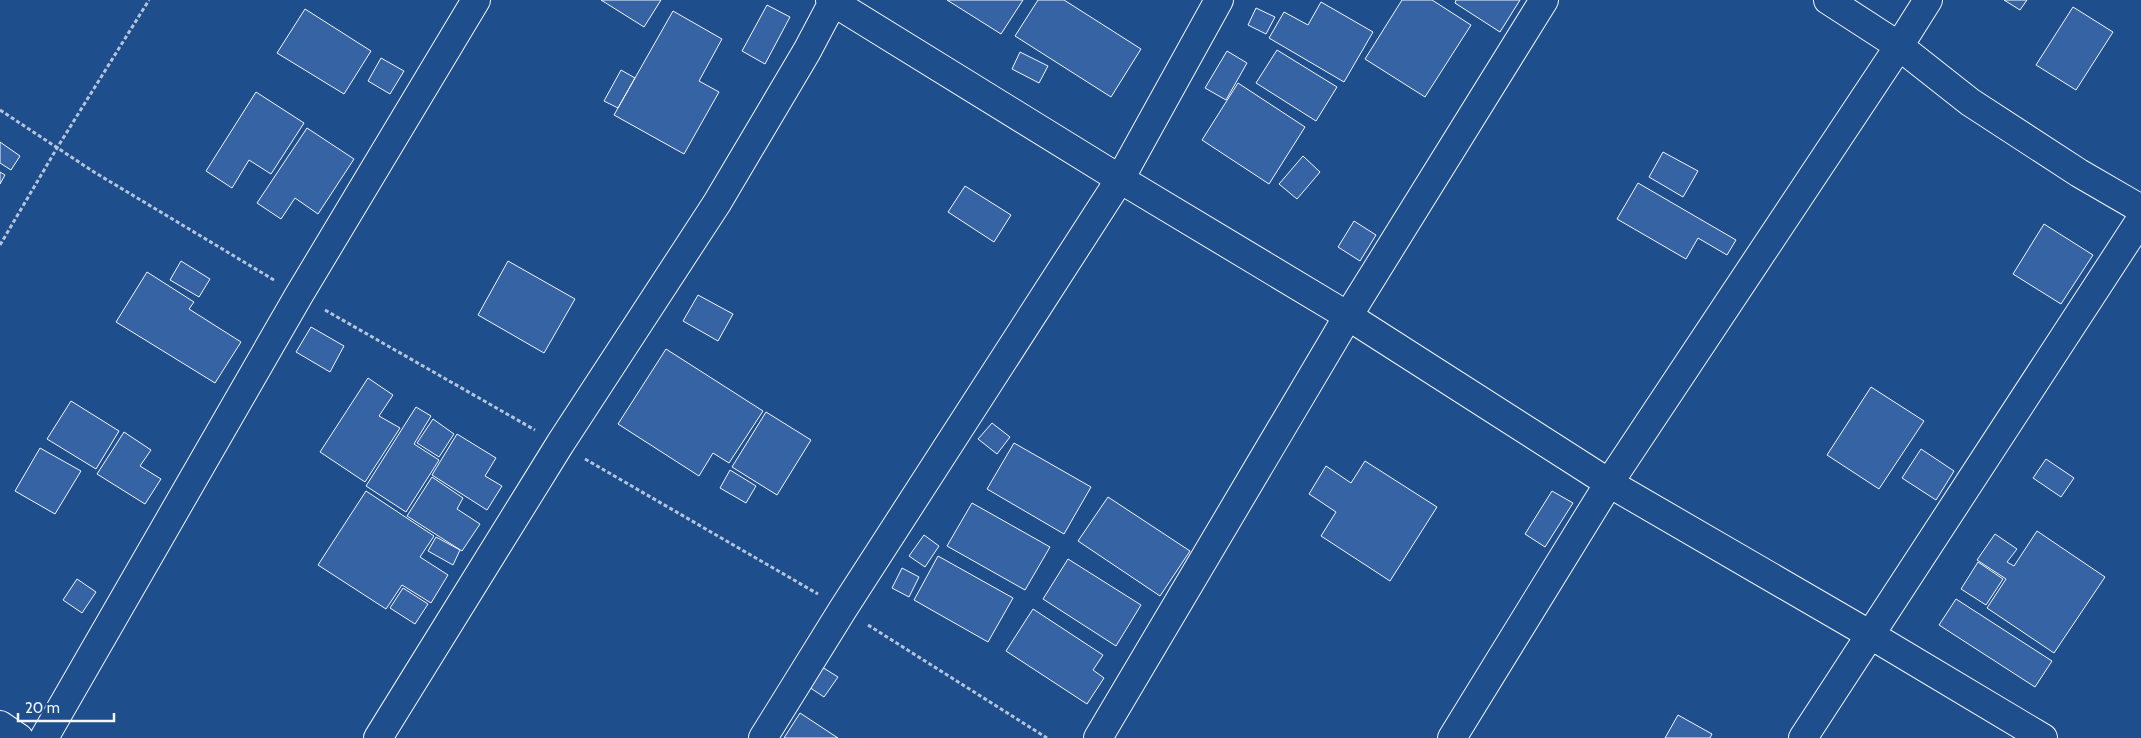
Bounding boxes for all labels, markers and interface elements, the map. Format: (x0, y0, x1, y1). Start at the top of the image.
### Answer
scale bar (18, 690, 114, 722)
text: 20 m (25, 699, 60, 717)

